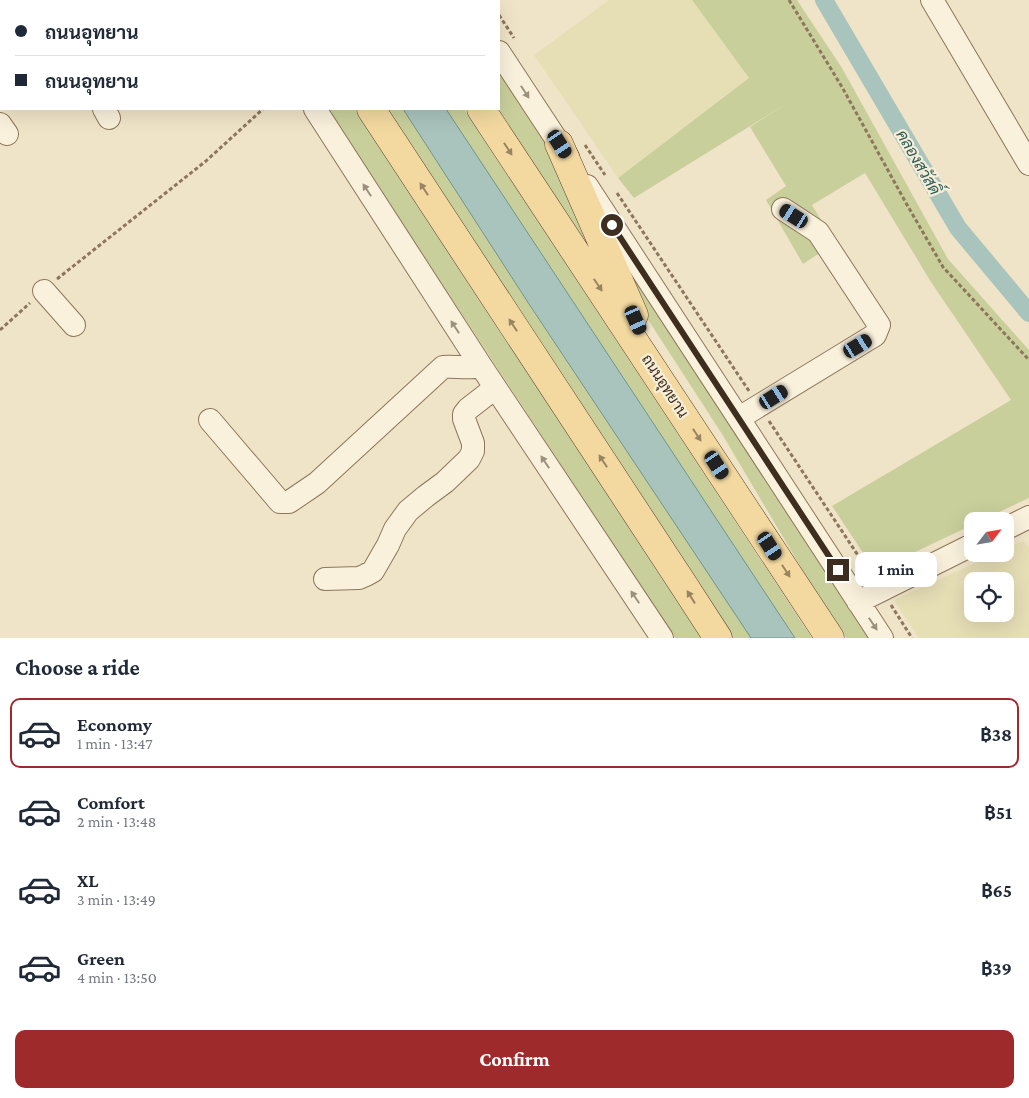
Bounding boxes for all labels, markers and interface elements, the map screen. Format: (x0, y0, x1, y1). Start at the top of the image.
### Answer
text: ถนนอุทยาน (45, 22, 139, 43)
text: ถนนอุทยาน (45, 71, 139, 92)
one-way arrow (521, 86, 530, 99)
water label: คลองสวัสดิ์ (893, 124, 951, 200)
car (545, 127, 574, 161)
one-way arrow (504, 143, 513, 156)
one-way arrow (363, 183, 372, 196)
one-way arrow (419, 183, 429, 196)
car (777, 202, 810, 230)
route start (601, 214, 623, 236)
one-way arrow (593, 278, 603, 292)
car (623, 303, 648, 337)
one-way arrow (508, 318, 518, 332)
one-way arrow (450, 320, 460, 333)
car (841, 332, 874, 360)
street label: ถนนอุทยาน (636, 351, 691, 422)
car (757, 383, 790, 411)
one-way arrow (693, 428, 702, 442)
car (702, 448, 731, 482)
one-way arrow (598, 454, 607, 467)
one-way arrow (540, 456, 549, 469)
north arrow (964, 512, 1014, 562)
map controls (964, 512, 1014, 622)
car (755, 529, 784, 563)
callout: 1 min (856, 552, 938, 588)
route end (827, 559, 849, 581)
text: 1 min (878, 561, 914, 578)
one-way arrow (781, 564, 791, 578)
button: locate (964, 572, 1014, 622)
one-way arrow (687, 590, 696, 603)
one-way arrow (630, 591, 640, 604)
one-way arrow (868, 617, 878, 631)
text: Choose a ride (15, 655, 140, 680)
icon: car (17, 711, 62, 756)
text: Economy (77, 714, 152, 735)
text: ฿38 (980, 724, 1012, 745)
text: 1 min · 13:47 (77, 735, 153, 752)
icon: car (17, 789, 62, 834)
text: Comfort (77, 792, 145, 813)
text: ฿51 (984, 802, 1012, 823)
text: 2 min · 13:48 (77, 813, 156, 830)
icon: car (17, 867, 62, 912)
text: XL (77, 870, 99, 891)
text: ฿65 (981, 880, 1012, 901)
text: 3 min · 13:49 (77, 891, 156, 908)
icon: car (17, 945, 62, 990)
text: Green (77, 948, 125, 969)
text: ฿39 (981, 958, 1012, 979)
text: 4 min · 13:50 (77, 969, 157, 986)
button: Confirm (15, 1030, 1014, 1088)

